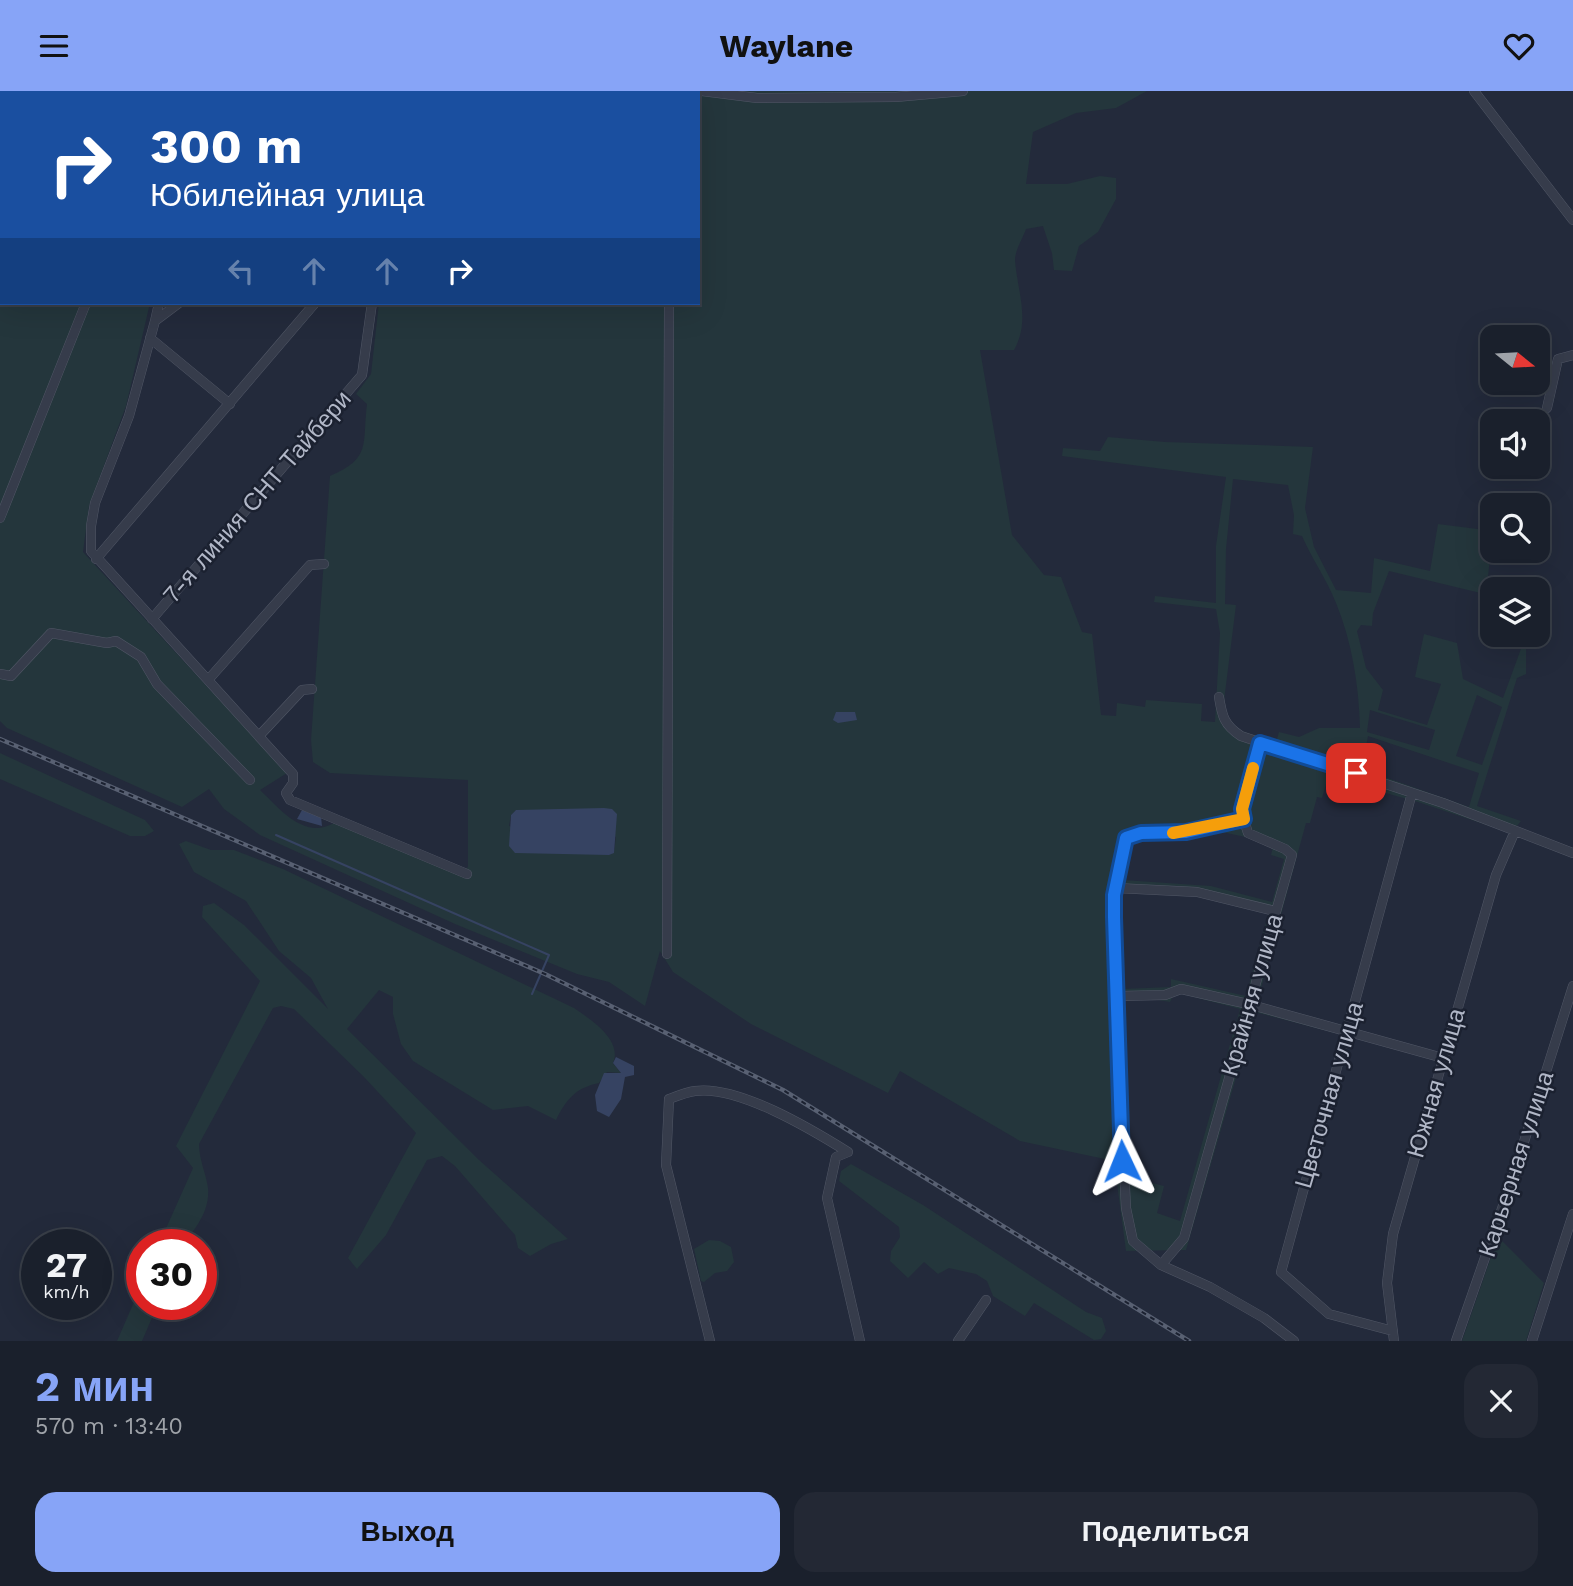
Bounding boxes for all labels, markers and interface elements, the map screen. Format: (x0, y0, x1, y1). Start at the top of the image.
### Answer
icon: menu (35, 27, 73, 65)
text: Waylane (720, 27, 853, 65)
icon: heart (1500, 27, 1538, 65)
text: 300 m (150, 117, 302, 175)
icon: right (35, 119, 126, 210)
text: Юбилейная улица (150, 176, 425, 214)
icon: left (222, 252, 260, 290)
icon: ahead (295, 252, 333, 290)
icon: ahead (368, 252, 406, 290)
icon: right (441, 252, 479, 290)
north arrow (1480, 325, 1550, 395)
map controls (1480, 325, 1550, 647)
street label: 7-я линия СНТ Тайбери (157, 385, 357, 609)
button: sound (1480, 409, 1550, 479)
button: search (1480, 493, 1550, 563)
button: layers (1480, 577, 1550, 647)
pin (1326, 743, 1386, 803)
icon: arrive (1337, 754, 1375, 792)
street label: Крайняя улица (1215, 910, 1289, 1079)
street label: Цветочная улица (1289, 998, 1369, 1191)
street label: Южная улица (1401, 1004, 1471, 1161)
street label: Карьерная улица (1473, 1067, 1559, 1260)
position arrow (1085, 1124, 1159, 1198)
speed limit sign: 30 (126, 1229, 217, 1320)
text: 27 (46, 1244, 87, 1286)
text: km/h (43, 1281, 90, 1302)
text: 2 мин (35, 1362, 154, 1411)
button: close (1464, 1364, 1538, 1438)
text: 570 m · 13:40 (35, 1413, 183, 1440)
button: Выход (35, 1492, 780, 1572)
button: Поделиться (794, 1492, 1538, 1572)

